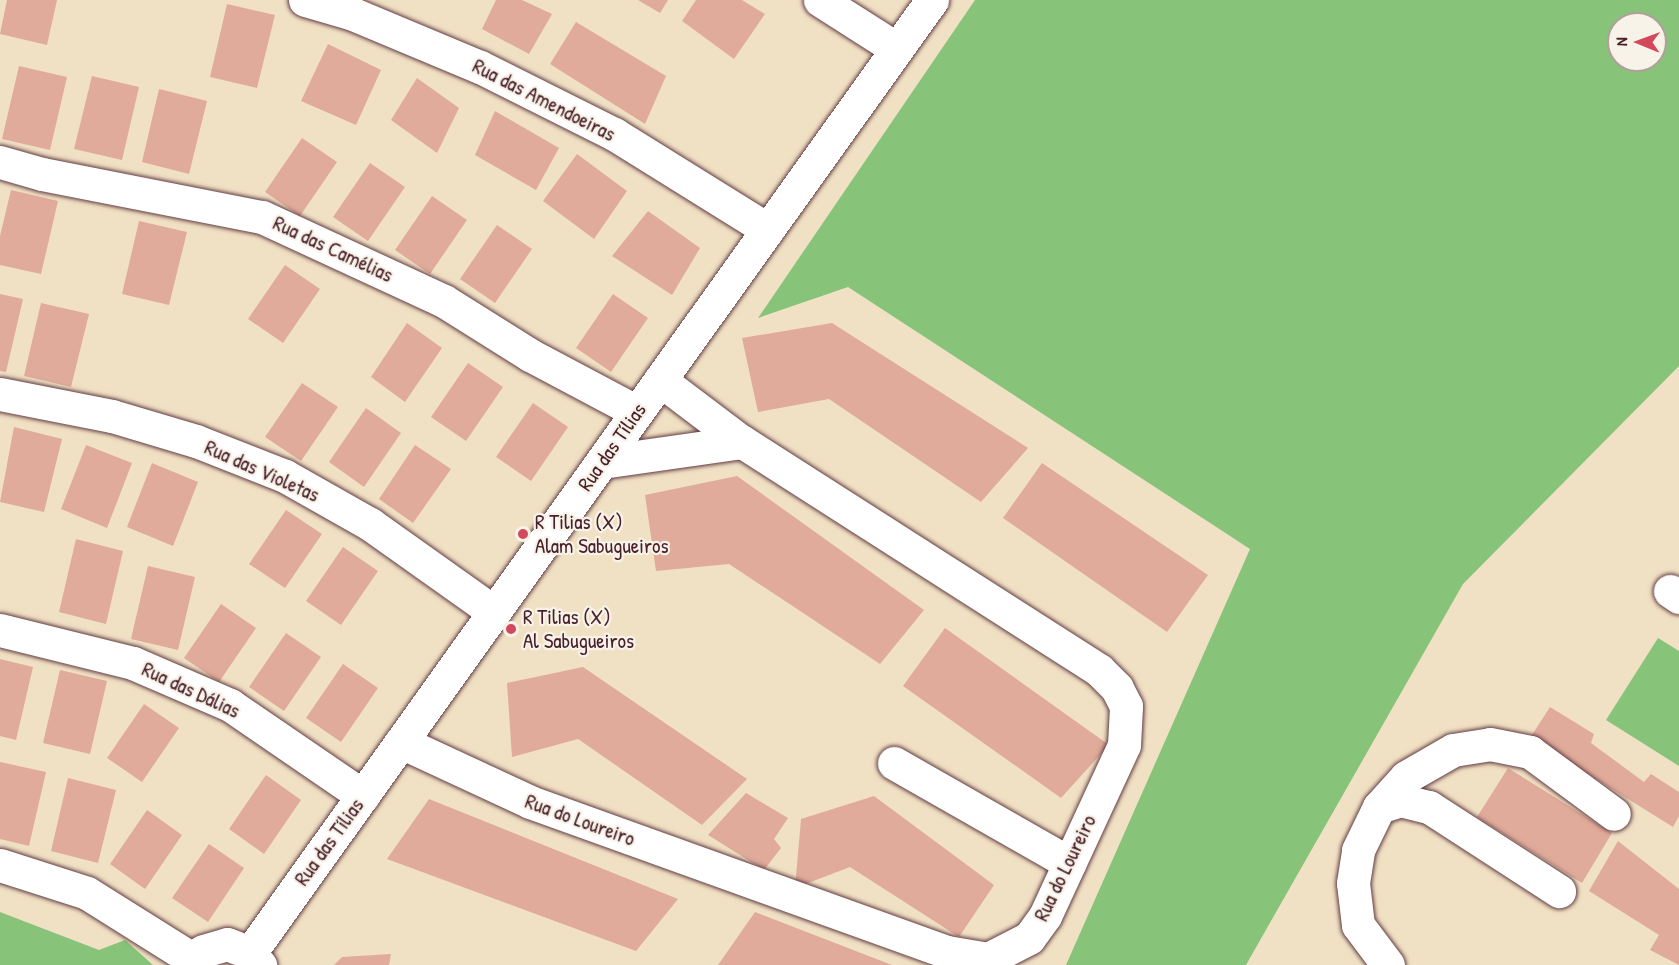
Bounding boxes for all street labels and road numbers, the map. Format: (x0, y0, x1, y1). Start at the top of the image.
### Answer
street label: Rua das Amendoeiras (468, 53, 620, 147)
street label: Rua das Camélias (269, 210, 397, 288)
street label: Rua das Tílias (573, 398, 651, 496)
street label: Rua das Violetas (201, 435, 323, 507)
street label: Rua das Dálias (138, 656, 244, 724)
street label: Rua do Loureiro (522, 789, 638, 851)
street label: Rua das Tílias (289, 794, 369, 890)
street label: Rua do Loureiro (1029, 811, 1101, 925)

